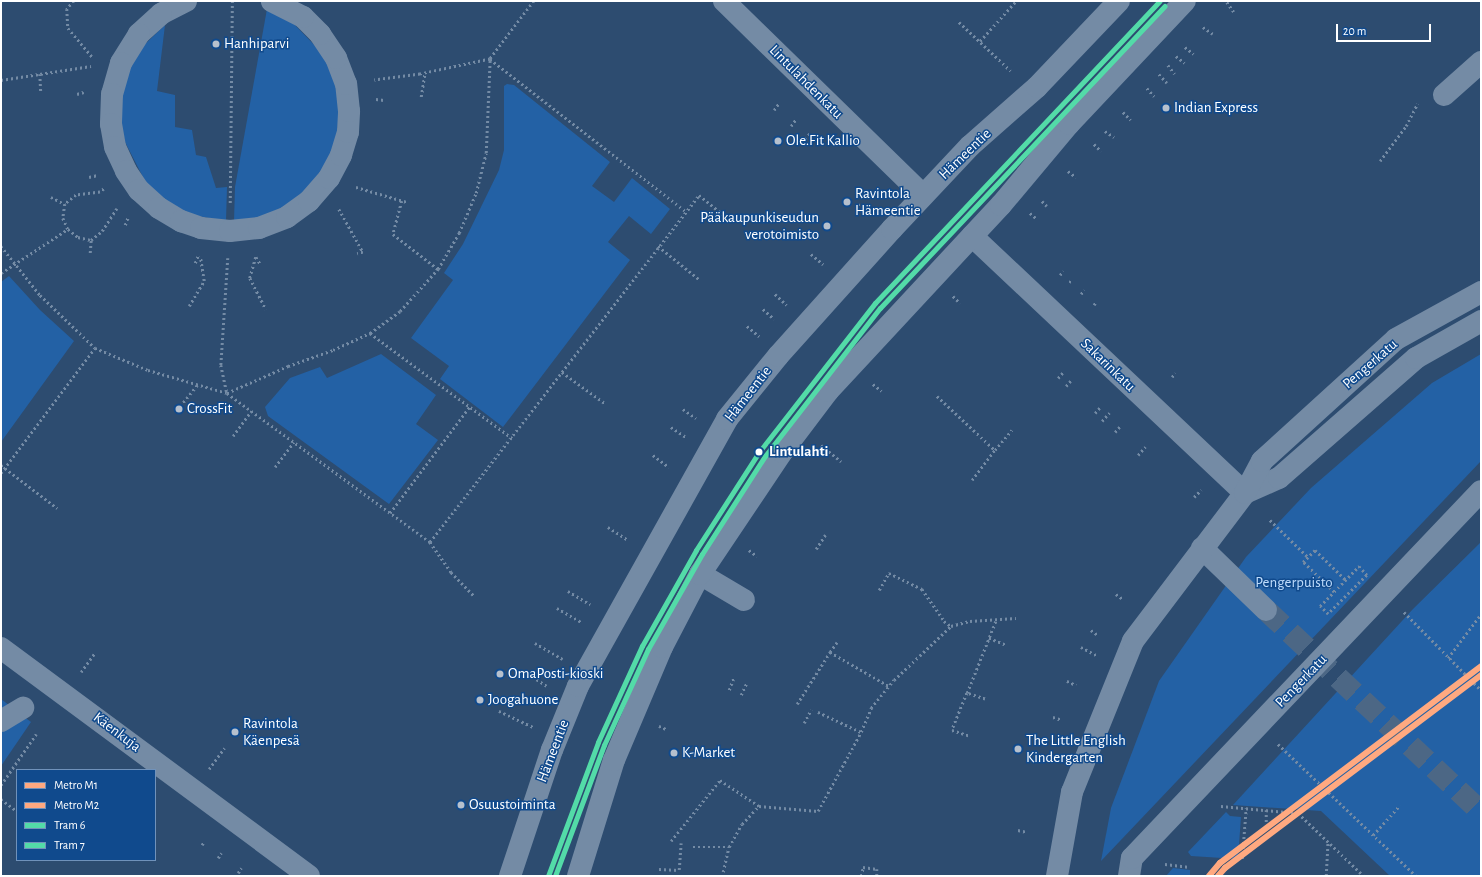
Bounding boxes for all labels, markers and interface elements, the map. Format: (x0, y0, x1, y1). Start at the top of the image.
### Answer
scale bar (1338, 16, 1433, 42)
text: 20 m (1343, 25, 1366, 37)
place label: Hanhiparvi (224, 35, 289, 53)
marker: Hanhiparvi (211, 39, 221, 49)
street label: Lintulahdenkatu (765, 41, 847, 123)
place label: Indian Express (1174, 99, 1258, 117)
marker: Indian Express (1161, 103, 1171, 113)
street label: Hämeentie (935, 125, 995, 183)
place label: Ole.Fit Kallio (786, 132, 860, 150)
marker: Ole.Fit Kallio (773, 136, 783, 146)
place label: Ravintola Hämeentie (855, 184, 921, 219)
marker: Ravintola Hämeentie (842, 197, 852, 207)
place label: Pääkaupunkiseudun verotoimisto (700, 208, 819, 243)
marker: Pääkaupunkiseudun verotoimisto (822, 221, 832, 231)
street label: Sakarinkatu (1077, 335, 1139, 395)
street label: Pengerkatu (1339, 335, 1401, 393)
street label: Hämeentie (721, 363, 775, 425)
place label: CrossFit (187, 400, 232, 418)
marker: CrossFit (174, 404, 184, 414)
place label: Lintulahti (769, 443, 828, 461)
marker: Lintulahti (752, 445, 766, 459)
park label: Pengerpuisto (1255, 574, 1333, 592)
street label: Pengerkatu (1271, 651, 1331, 711)
place label: OmaPosti-kioski (508, 665, 603, 683)
marker: OmaPosti-kioski (495, 669, 505, 679)
place label: Joogahuone (488, 691, 558, 709)
marker: Joogahuone (475, 695, 485, 705)
street label: Käenkuja (90, 708, 144, 756)
place label: Ravintola Käenpesä (243, 714, 300, 749)
street label: Hämeentie (533, 717, 573, 785)
marker: Ravintola Käenpesä (230, 727, 240, 737)
place label: The Little English Kindergarten (1026, 731, 1126, 766)
place label: K-Market (682, 744, 735, 762)
marker: The Little English Kindergarten (1013, 744, 1023, 754)
marker: K-Market (669, 748, 679, 758)
legend (16, 769, 156, 861)
text: Metro M1 (54, 779, 98, 791)
place label: Osuustoiminta (469, 796, 556, 814)
text: Metro M2 (54, 799, 99, 811)
marker: Osuustoiminta (456, 800, 466, 810)
text: Tram 6 (54, 819, 86, 831)
text: Tram 7 (54, 839, 85, 851)

